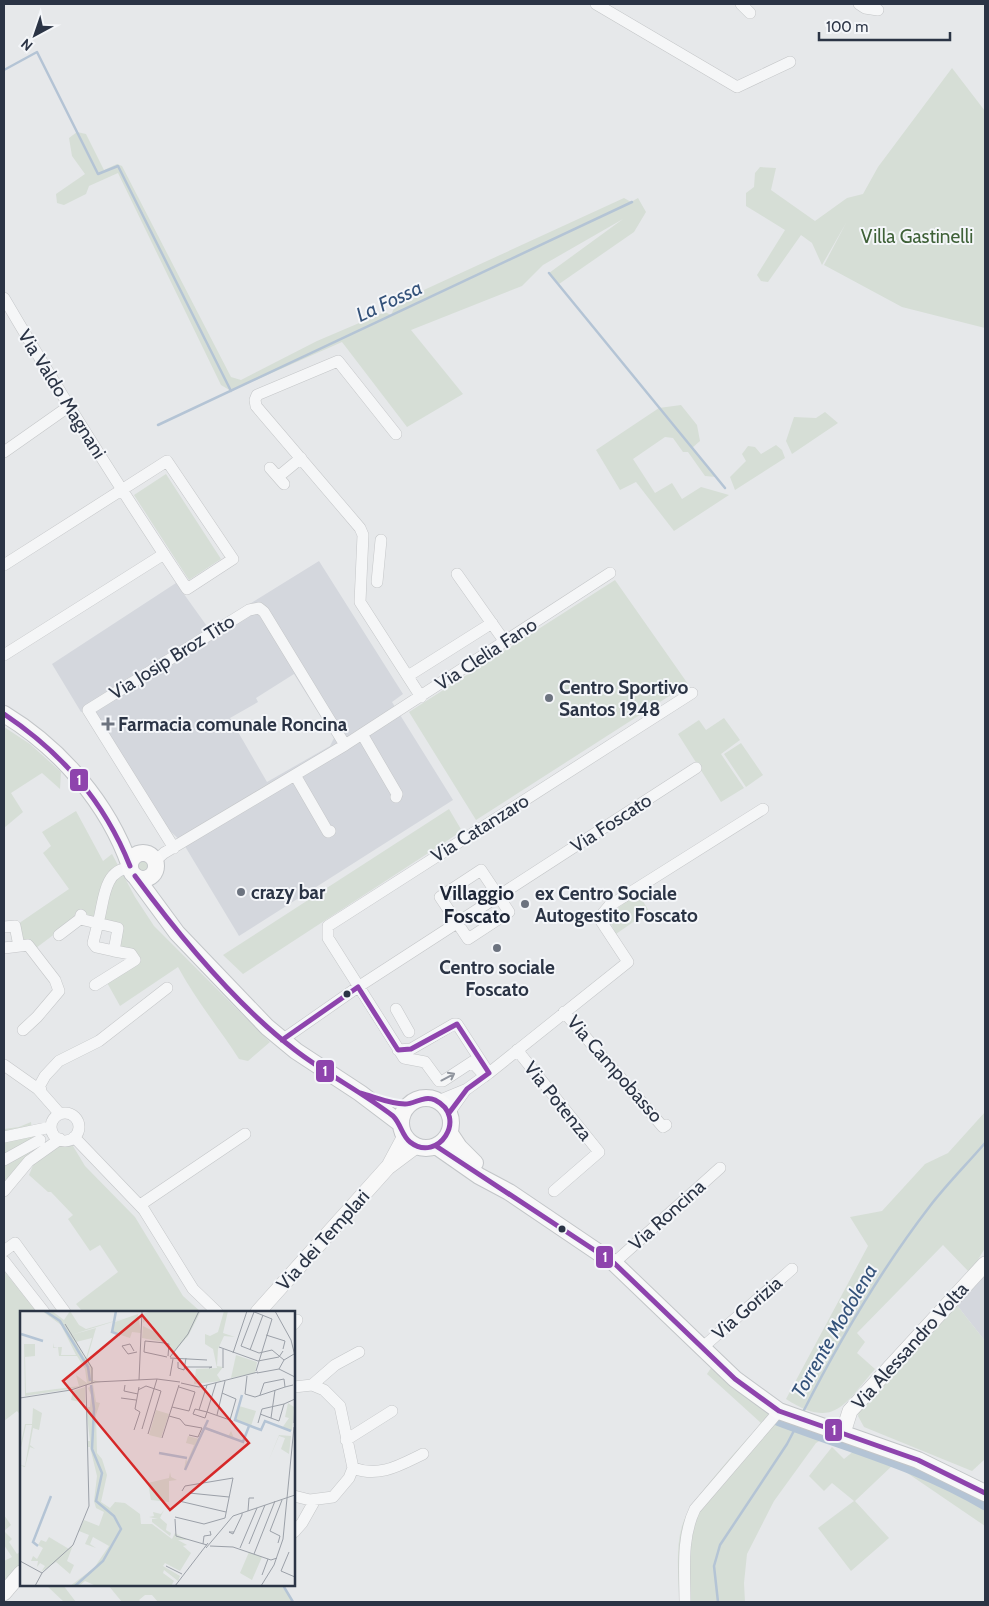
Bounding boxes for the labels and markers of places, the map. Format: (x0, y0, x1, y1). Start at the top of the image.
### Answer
place label: Centro Sportivo Santos 1948 (559, 676, 689, 721)
marker: Centro Sportivo Santos 1948 (543, 692, 555, 704)
place label: Farmacia comunale Roncina (118, 713, 348, 736)
marker: Farmacia comunale Roncina (102, 718, 114, 730)
place label: crazy bar (251, 881, 326, 904)
place label: ex Centro Sociale Autogestito Foscato (535, 882, 698, 927)
marker: crazy bar (235, 886, 247, 898)
marker: ex Centro Sociale Autogestito Foscato (519, 898, 531, 910)
marker: Centro sociale Foscato (491, 942, 503, 954)
place label: Centro sociale Foscato (439, 956, 555, 1001)
unlabelled marker (342, 989, 352, 999)
unlabelled marker (557, 1224, 567, 1234)

